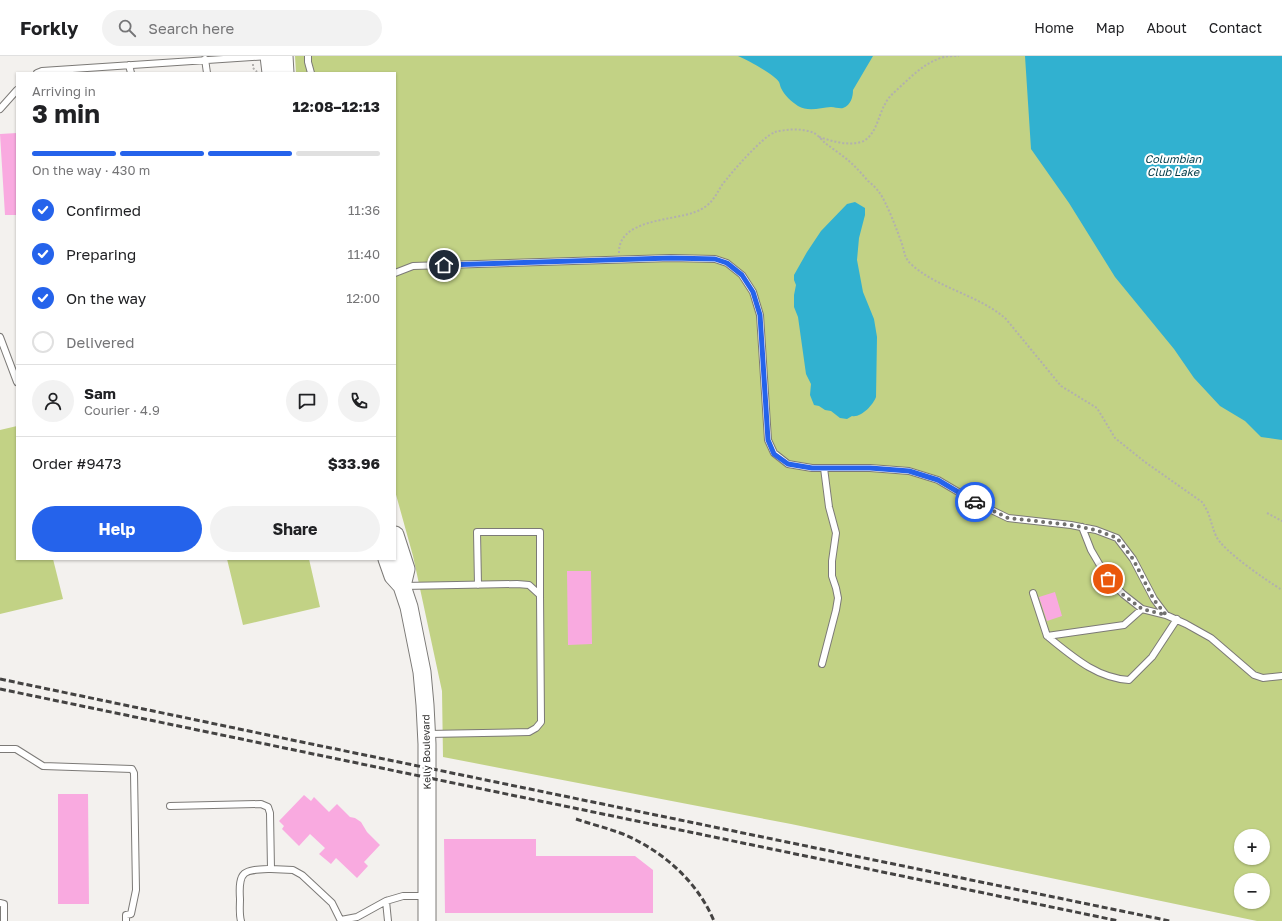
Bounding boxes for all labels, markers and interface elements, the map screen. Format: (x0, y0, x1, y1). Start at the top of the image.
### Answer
search box (102, 10, 382, 46)
text: Forkly (20, 16, 78, 39)
icon: search (116, 17, 138, 39)
text: Search here (148, 19, 234, 37)
text: Home (1034, 19, 1074, 36)
text: Map (1096, 19, 1124, 36)
text: About (1146, 19, 1187, 36)
text: Contact (1209, 19, 1262, 36)
text: Arriving in (32, 83, 96, 99)
text: 12:08–12:13 (292, 97, 380, 115)
text: 3 min (32, 98, 100, 129)
water label: Columbian Club Lake (1145, 152, 1203, 178)
text: On the way · 430 m (32, 162, 150, 178)
icon: check (32, 199, 54, 221)
text: Confirmed (66, 201, 141, 219)
text: 11:36 (348, 202, 380, 218)
icon: check (32, 243, 54, 265)
text: Preparing (66, 245, 136, 263)
text: 11:40 (347, 246, 380, 262)
pin (427, 248, 461, 282)
icon: home (433, 254, 455, 276)
icon: check (32, 287, 54, 309)
text: On the way (66, 289, 146, 307)
text: 12:00 (346, 290, 380, 306)
text: Delivered (66, 333, 134, 351)
button: person (32, 380, 74, 422)
button: chat (286, 380, 328, 422)
button: phone (338, 380, 380, 422)
text: Sam (84, 384, 116, 402)
text: Courier · 4.9 (84, 402, 160, 418)
text: Order #9473 (32, 454, 121, 472)
text: $33.96 (328, 454, 380, 472)
courier (955, 482, 995, 522)
icon: car (964, 491, 986, 513)
button: Help (32, 506, 202, 552)
button: Share (210, 506, 380, 552)
pin (1091, 562, 1125, 596)
icon: bag (1097, 568, 1119, 590)
street label: Kelly Boulevard (419, 714, 433, 790)
map controls (1234, 829, 1270, 909)
button: + (1234, 829, 1270, 865)
button: − (1234, 873, 1270, 909)

